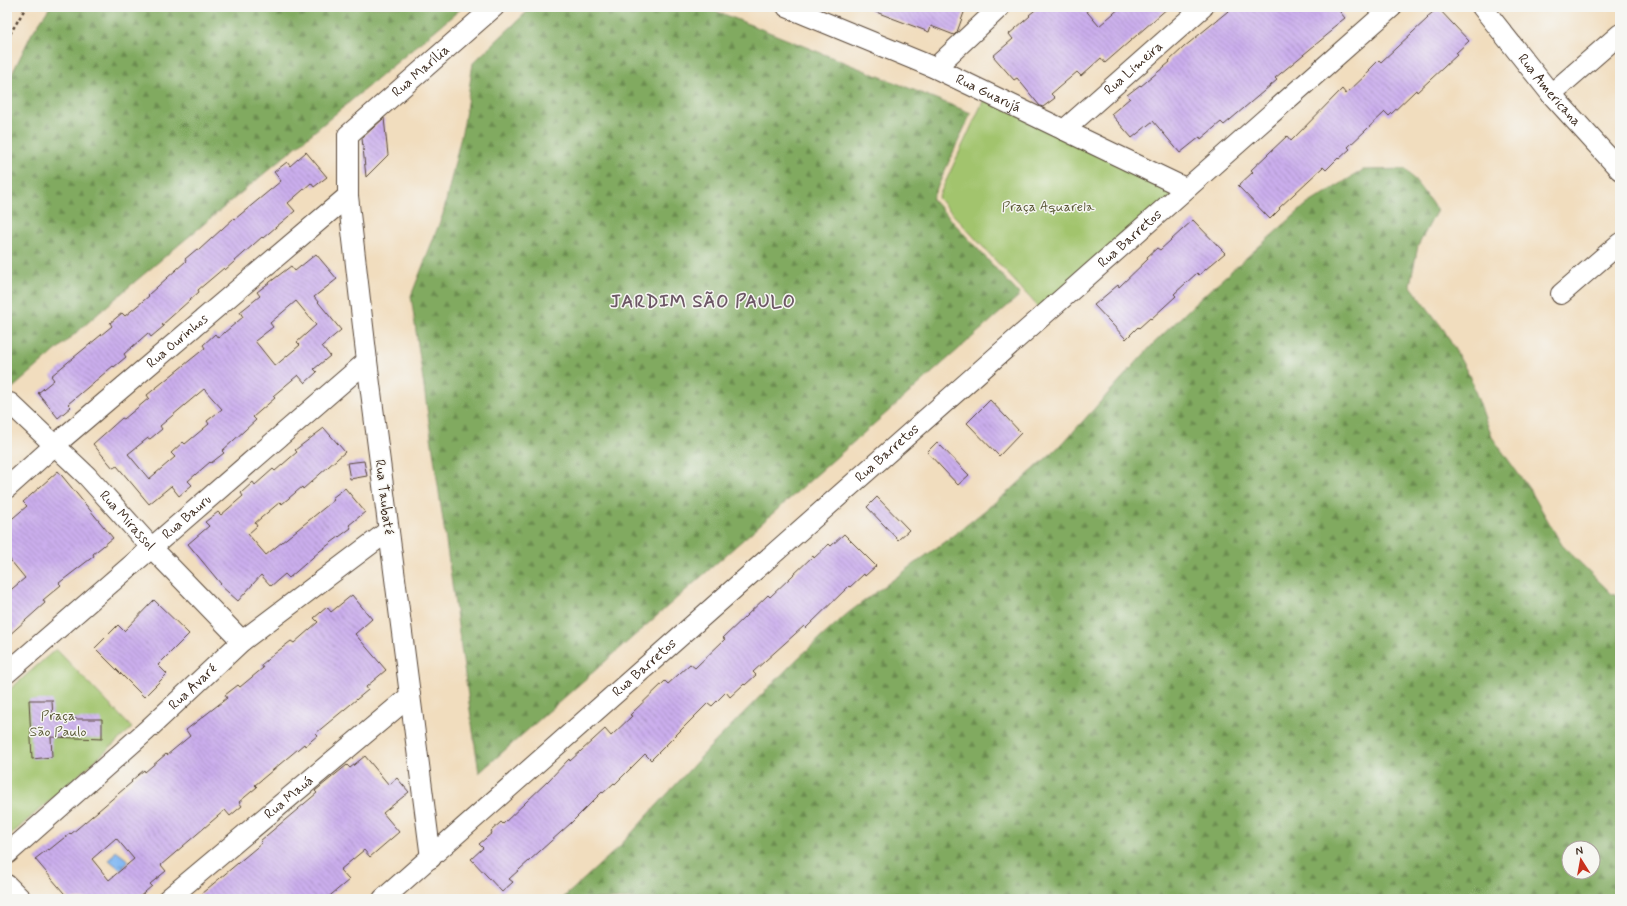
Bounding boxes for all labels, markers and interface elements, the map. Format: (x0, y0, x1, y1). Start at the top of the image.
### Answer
street label: Rua Limeira (1100, 37, 1167, 99)
street label: Rua Marília (388, 41, 453, 101)
street label: Rua Americana (1514, 50, 1585, 130)
street label: Rua Guarujá (953, 70, 1024, 117)
park label: Praça Aquarela (1002, 198, 1095, 216)
street label: Rua Barretos (1094, 206, 1166, 272)
district label: JARDIM SÃO PAULO (610, 290, 796, 314)
street label: Rua Ourinhos (143, 310, 212, 372)
street label: Rua Barretos (851, 420, 923, 486)
street label: Rua Taubaté (370, 458, 398, 536)
street label: Rua Mirassol (95, 487, 159, 554)
street label: Rua Bauru (158, 491, 215, 543)
street label: Rua Barretos (609, 635, 680, 701)
street label: Rua Avaré (165, 660, 221, 714)
park label: Praça São Paulo (29, 707, 87, 741)
street label: Rua Mauá (261, 772, 317, 823)
north arrow (1561, 840, 1601, 880)
text: N (1574, 844, 1584, 859)

